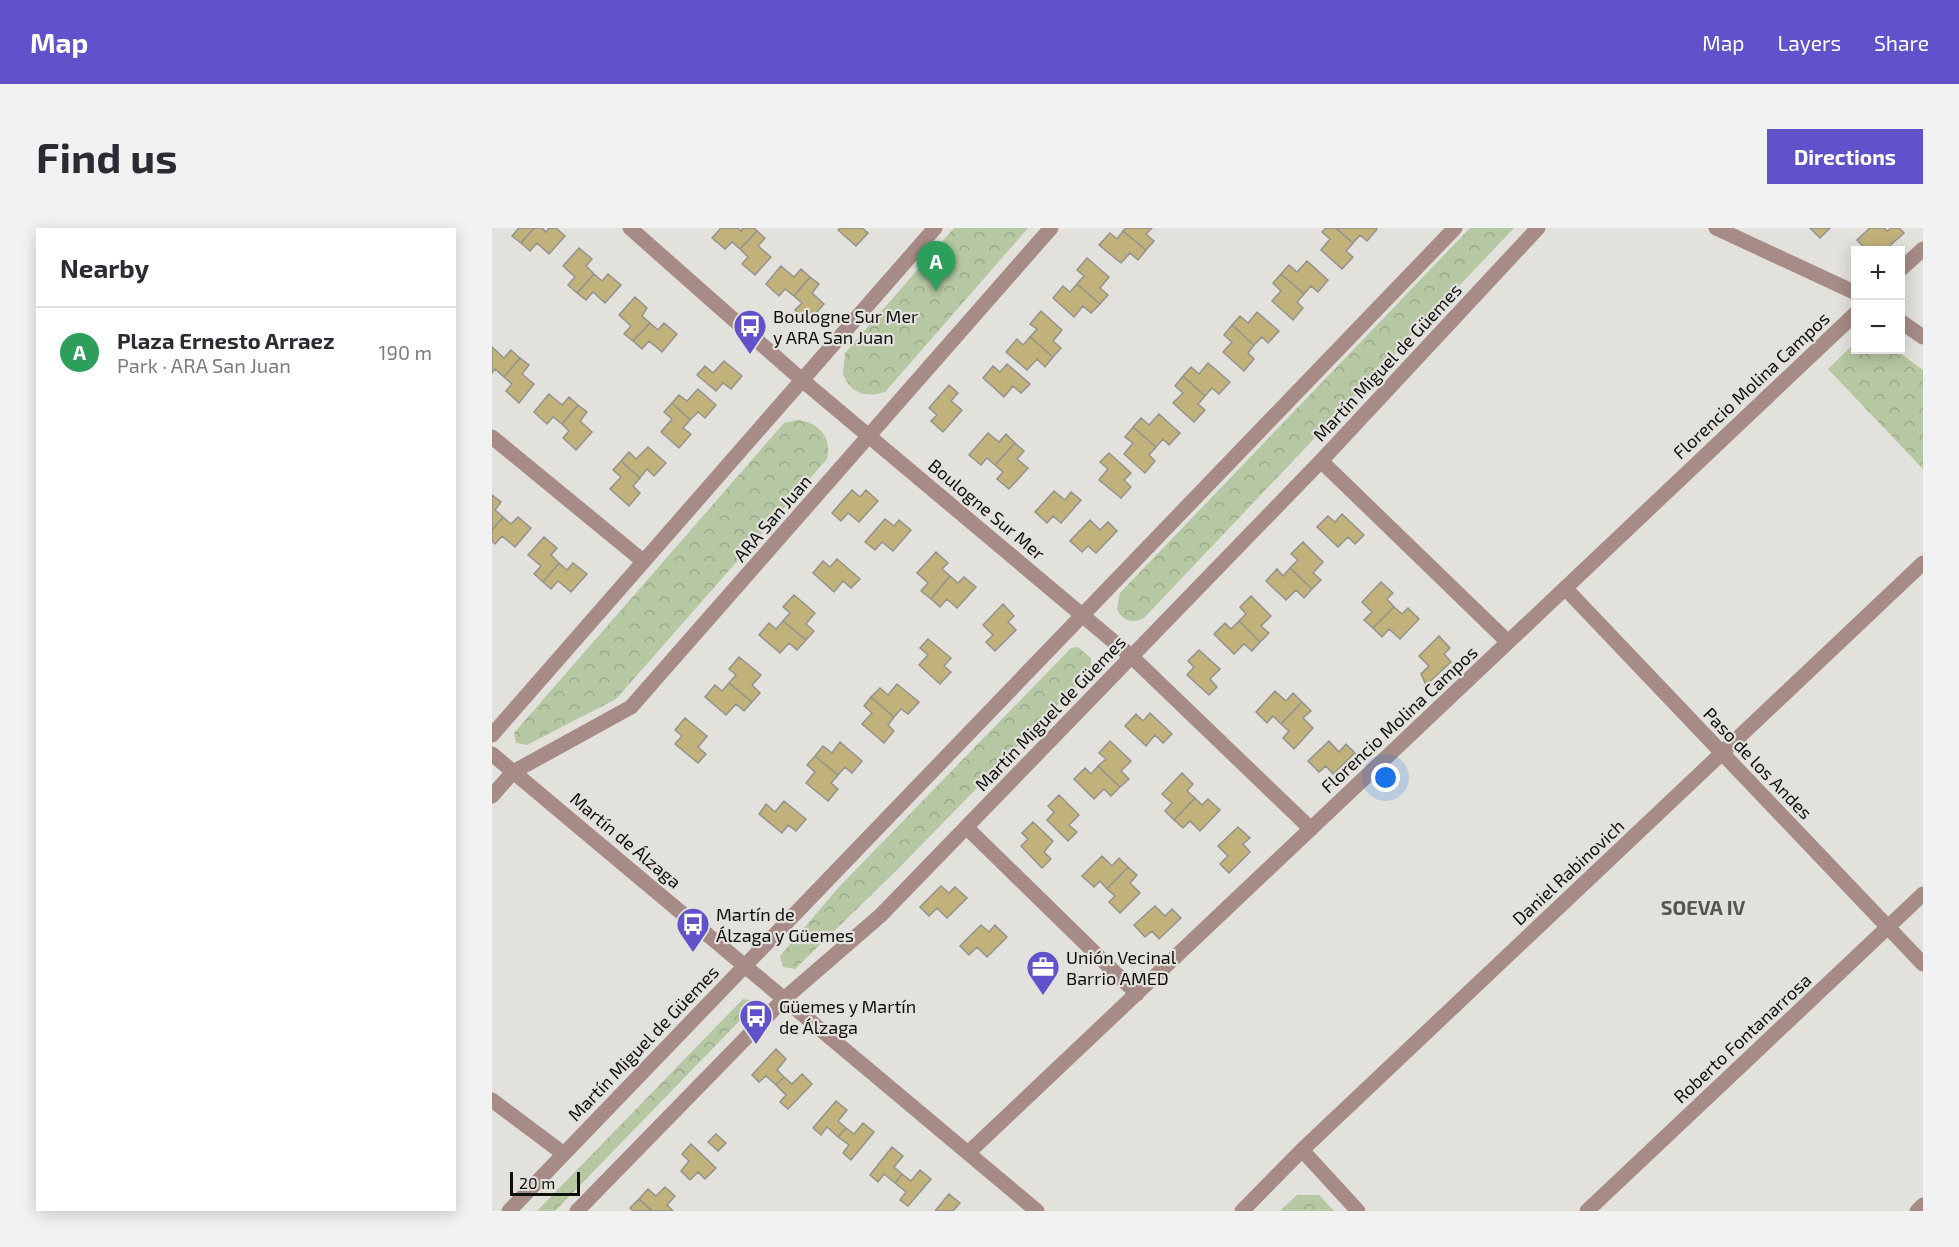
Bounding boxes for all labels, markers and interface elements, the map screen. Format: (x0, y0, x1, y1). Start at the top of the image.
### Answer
text: Map (30, 25, 88, 59)
text: Map (1702, 30, 1744, 55)
text: Layers (1777, 30, 1841, 55)
text: Share (1874, 30, 1929, 55)
button: Directions (1767, 129, 1923, 184)
text: Find us (36, 131, 178, 181)
pin: A (916, 242, 956, 291)
map controls (1851, 246, 1905, 354)
button: + (1851, 246, 1905, 300)
text: Nearby (60, 252, 149, 283)
street label: Martín Miguel de Güemes (1308, 279, 1466, 445)
button: − (1851, 300, 1905, 354)
place label: Boulogne Sur Mer y ARA San Juan (773, 305, 918, 348)
street label: Florencio Molina Campos (1668, 307, 1834, 463)
bus stop icon: Boulogne Sur Mer y ARA San Juan (732, 308, 768, 355)
text: Plaza Ernesto Arraez (117, 327, 334, 353)
text: A (73, 340, 86, 364)
text: 190 m (379, 340, 432, 364)
text: Park · ARA San Juan (117, 353, 291, 377)
street label: Boulogne Sur Mer (924, 454, 1050, 564)
street label: ARA San Juan (728, 470, 816, 566)
street label: Martín Miguel de Güemes (970, 631, 1130, 795)
street label: Florencio Molina Campos (1316, 641, 1482, 797)
street label: Paso de los Andes (1699, 703, 1817, 823)
your location (1371, 763, 1400, 792)
street label: Martín de Álzaga (566, 787, 686, 893)
street label: Daniel Rabinovich (1508, 815, 1628, 929)
district label: SOEVA IV (1661, 895, 1746, 919)
place label: Martín de Álzaga y Güemes (716, 903, 854, 946)
bus stop icon: Martín de Álzaga y Güemes (675, 906, 711, 953)
place label: Unión Vecinal Barrio AMED (1066, 946, 1177, 989)
office icon: Unión Vecinal Barrio AMED (1025, 949, 1061, 996)
street label: Martín Miguel de Güemes (563, 961, 723, 1125)
street label: Roberto Fontanarrosa (1669, 969, 1815, 1107)
place label: Güemes y Martín de Álzaga (779, 995, 916, 1038)
bus stop icon: Güemes y Martín de Álzaga (738, 998, 774, 1045)
scale bar (510, 1169, 580, 1196)
text: 20 m (519, 1173, 555, 1192)

